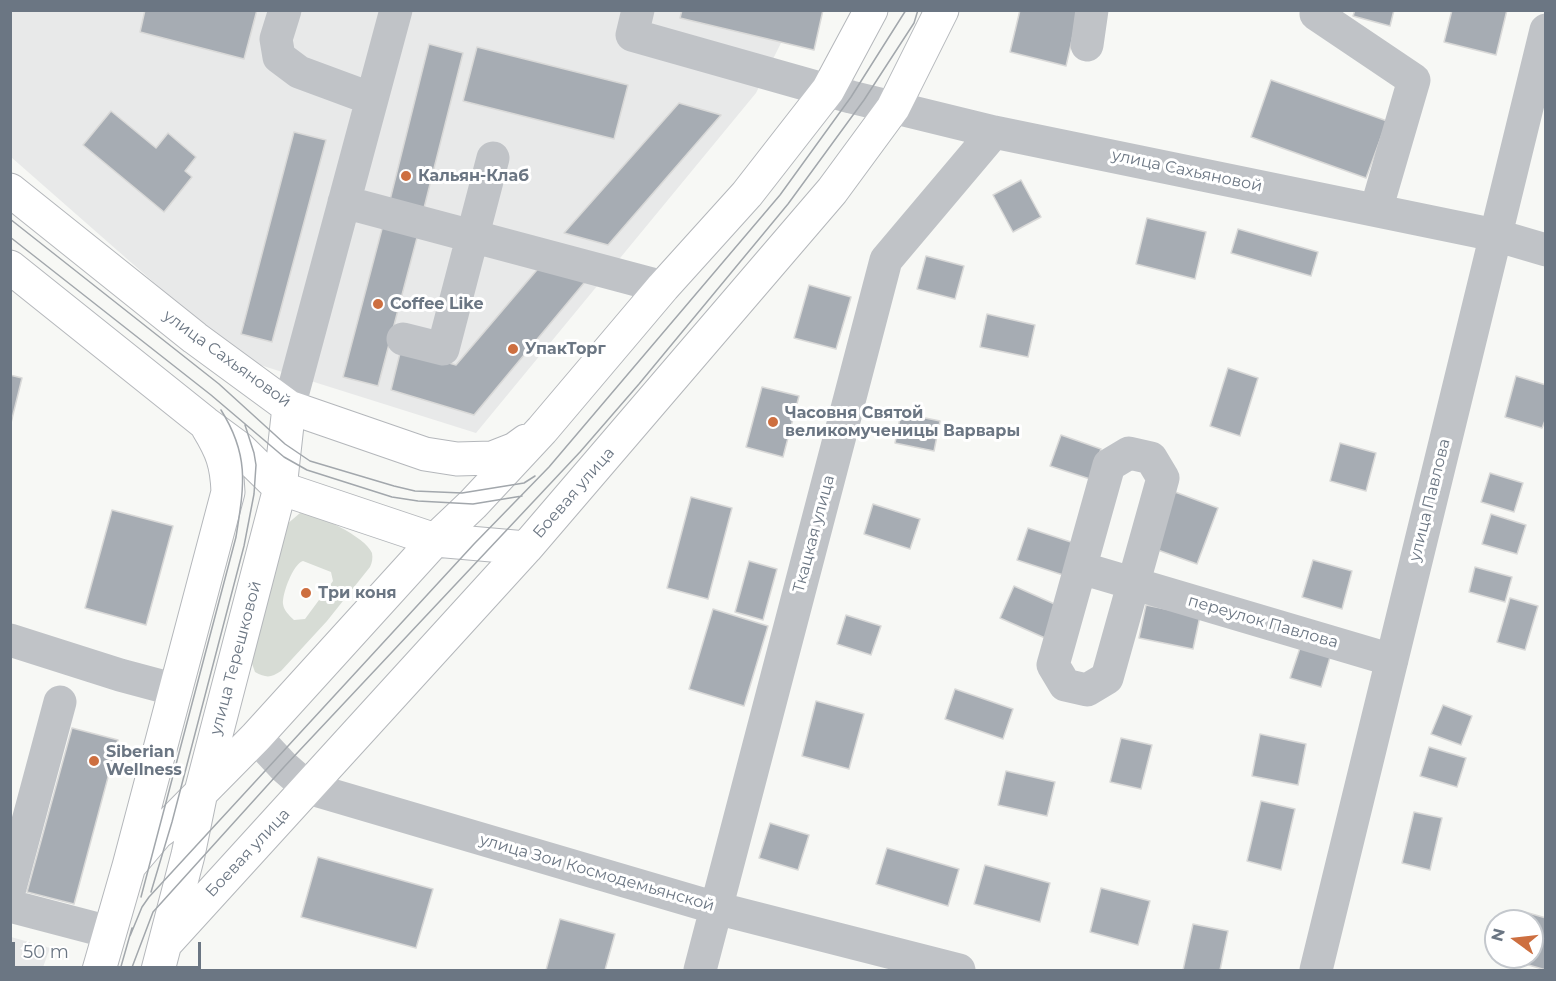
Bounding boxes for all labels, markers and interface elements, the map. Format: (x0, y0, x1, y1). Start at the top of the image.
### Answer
street label: улица Сахьяновой (1110, 146, 1264, 196)
place label: Кальян-Клаб (418, 166, 529, 186)
marker: Кальян-Клаб (399, 169, 413, 183)
place label: Coffee Like (390, 294, 484, 314)
marker: Coffee Like (371, 297, 385, 311)
street label: улица Сахьяновой (159, 306, 295, 412)
place label: УпакТорг (525, 339, 606, 359)
marker: УпакТорг (506, 342, 520, 356)
place label: Часовня Святой великомученицы Варвары (785, 403, 1020, 441)
marker: Часовня Святой великомученицы Варвары (766, 415, 780, 429)
street label: улица Павлова (1405, 437, 1455, 563)
street label: Боевая улица (529, 443, 619, 543)
street label: Ткацкая улица (789, 473, 839, 595)
street label: улица Терешковой (206, 579, 266, 737)
place label: Три коня (318, 583, 397, 603)
marker: Три коня (299, 586, 313, 600)
street label: переулок Павлова (1186, 591, 1340, 653)
place label: Siberian Wellness (106, 742, 182, 780)
marker: Siberian Wellness (87, 754, 101, 768)
street label: Боевая улица (202, 805, 294, 901)
street label: улица Зои Космодемьянской (477, 830, 717, 916)
north arrow (1484, 909, 1544, 969)
text: N (1487, 926, 1509, 943)
scale bar (15, 930, 204, 968)
text: 50 m (23, 941, 69, 963)

